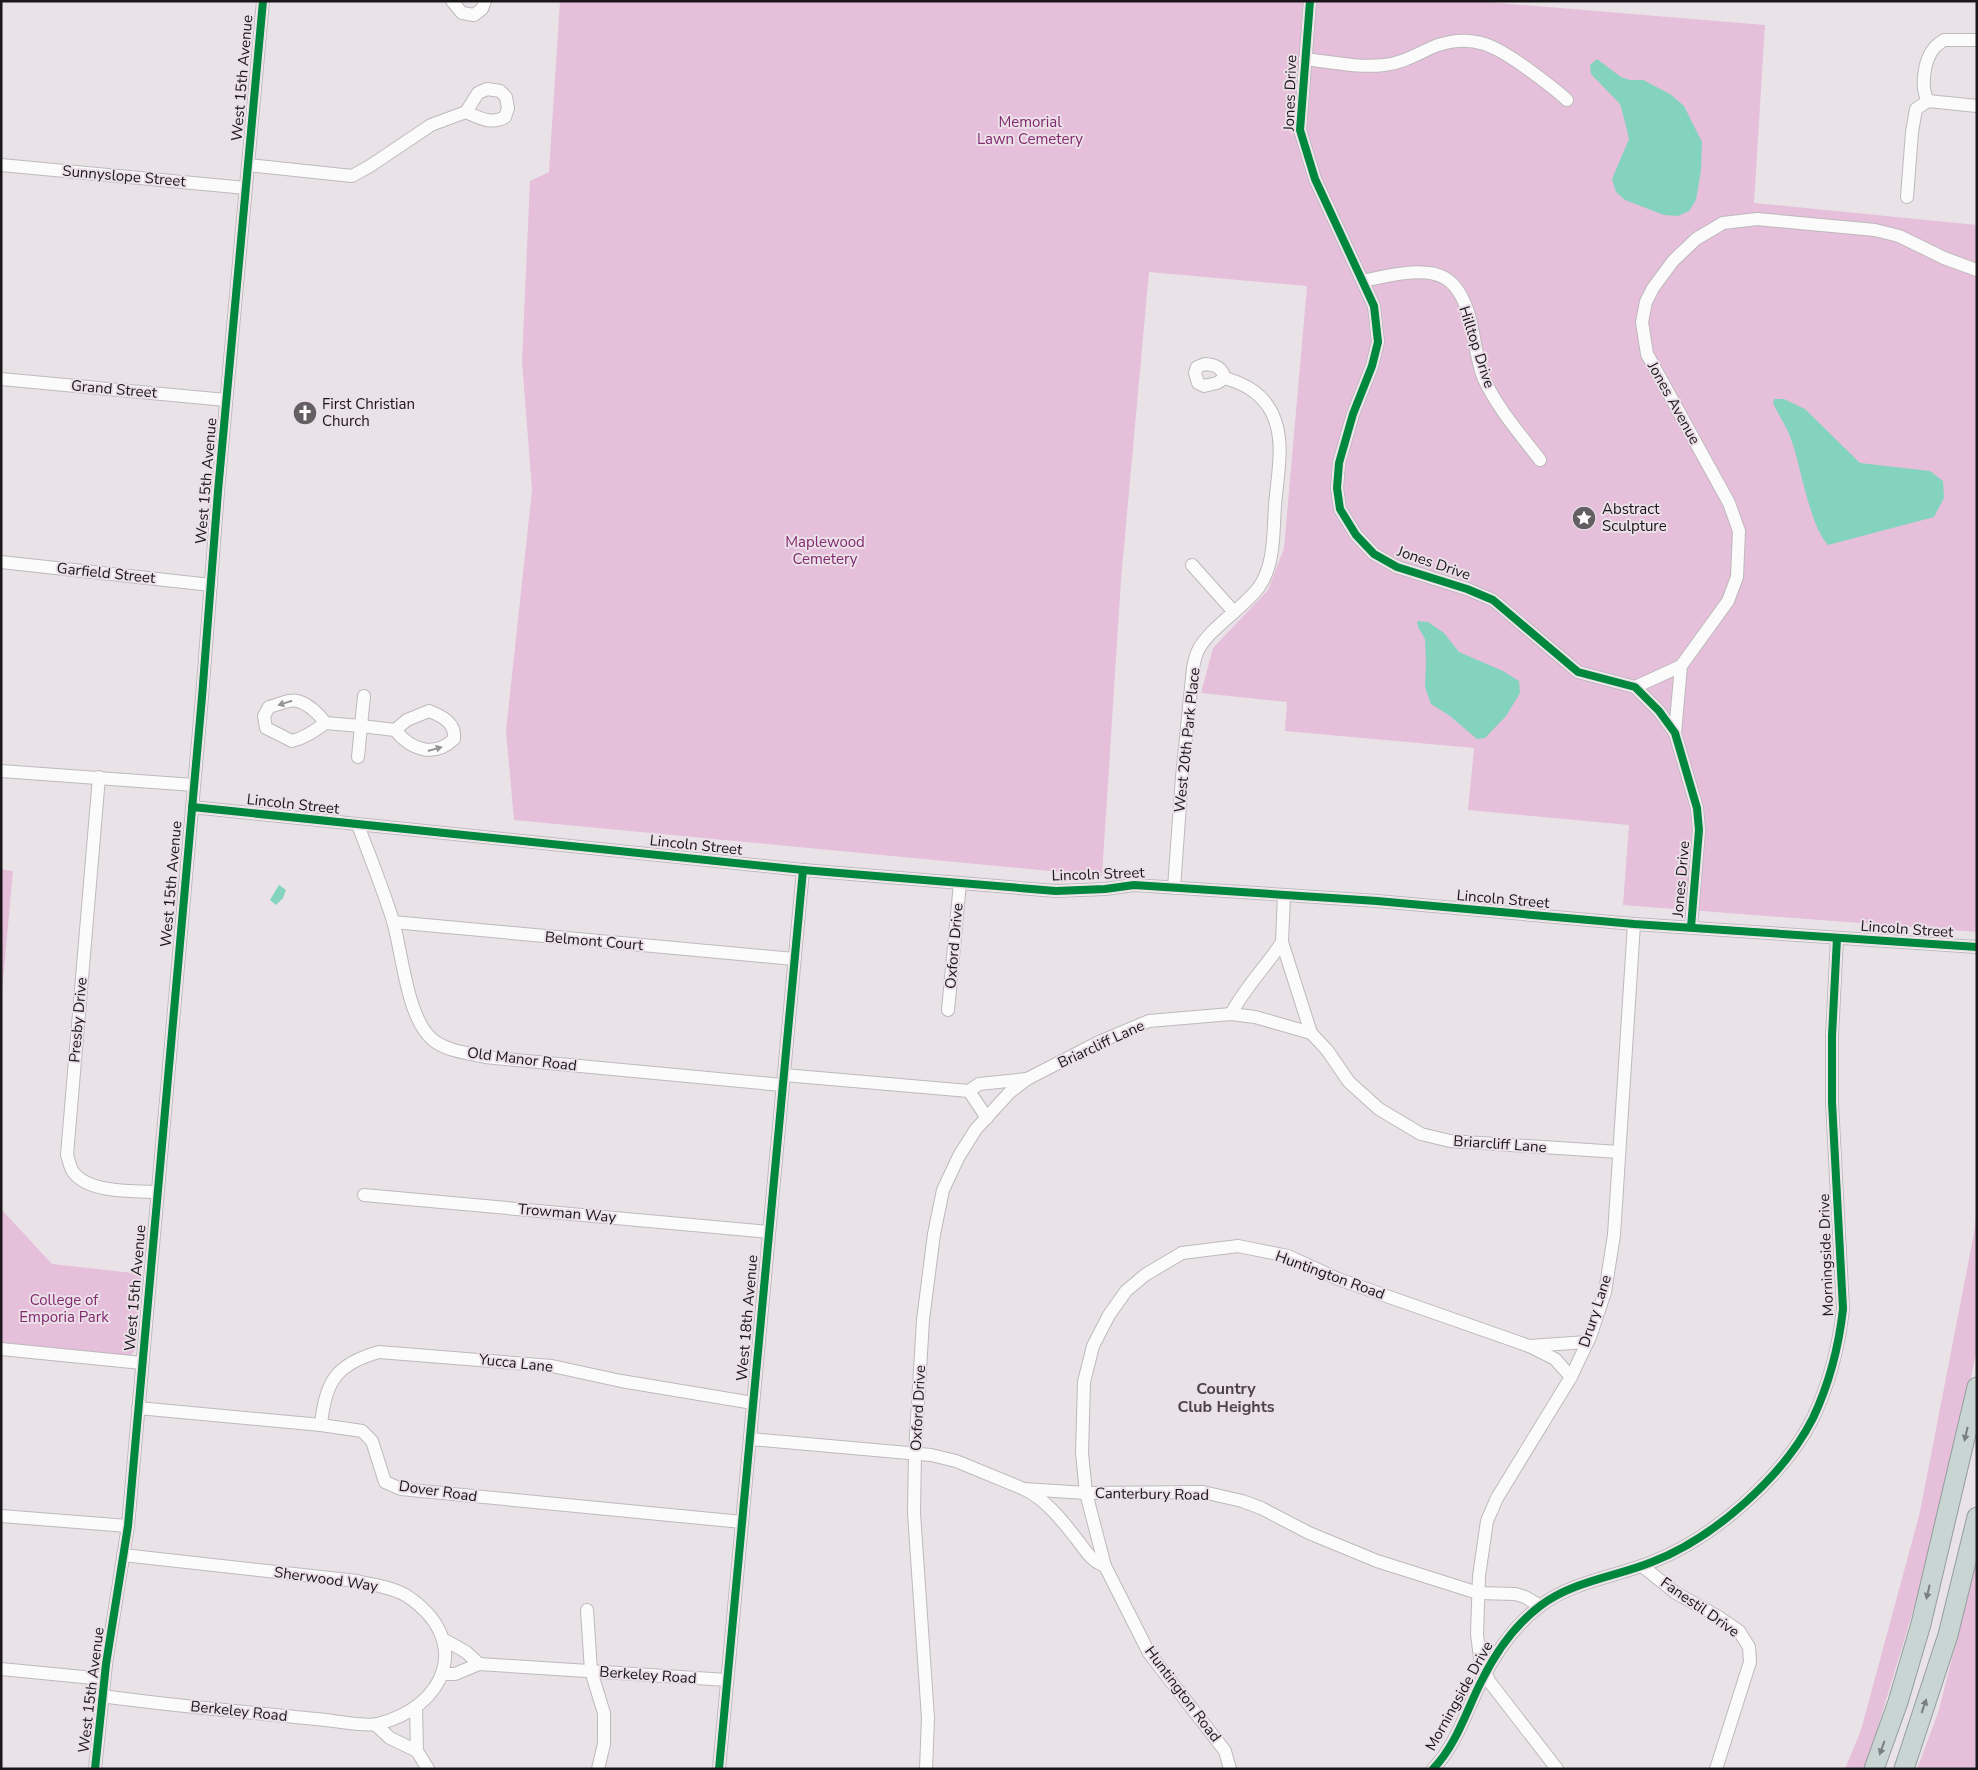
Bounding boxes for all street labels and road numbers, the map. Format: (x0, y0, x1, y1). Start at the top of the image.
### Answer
street label: West 15th Avenue (227, 14, 257, 142)
street label: Jones Drive (1279, 54, 1301, 133)
street label: Sunnyslope Street (62, 161, 187, 191)
street label: Hilltop Drive (1454, 303, 1500, 391)
street label: Jones Avenue (1643, 357, 1705, 448)
street label: Grand Street (70, 375, 159, 403)
street label: West 15th Avenue (191, 417, 221, 545)
street label: Jones Drive (1394, 541, 1473, 585)
street label: Garfield Street (56, 558, 157, 588)
street label: West 20th Park Place (1169, 666, 1205, 814)
street label: Lincoln Street (246, 789, 341, 819)
street label: West 15th Avenue (156, 820, 186, 948)
street label: Lincoln Street (649, 830, 744, 860)
street label: Jones Drive (1668, 840, 1694, 919)
street label: Lincoln Street (1051, 862, 1146, 886)
street label: Lincoln Street (1456, 885, 1551, 913)
street label: Oxford Drive (940, 902, 968, 990)
street label: Lincoln Street (1860, 916, 1955, 942)
street label: Belmont Court (544, 927, 645, 955)
street label: Presby Drive (64, 976, 92, 1064)
street label: Briarcliff Lane (1055, 1015, 1148, 1073)
street label: Old Manor Road (466, 1042, 578, 1076)
street label: Briarcliff Lane (1453, 1131, 1547, 1157)
street label: Morningside Drive (1814, 1193, 1838, 1317)
street label: Trowman Way (517, 1199, 617, 1227)
street label: West 15th Avenue (120, 1224, 150, 1352)
street label: Huntington Road (1272, 1246, 1388, 1304)
street label: West 18th Avenue (732, 1254, 762, 1382)
street label: Drury Lane (1574, 1272, 1616, 1350)
street label: Yucca Lane (477, 1349, 554, 1377)
street label: Oxford Drive (906, 1365, 930, 1451)
street label: Dover Road (397, 1476, 479, 1506)
street label: Canterbury Road (1095, 1483, 1209, 1505)
street label: Sherwood Way (273, 1562, 379, 1596)
street label: Fanestil Drive (1657, 1572, 1743, 1642)
street label: West 15th Avenue (73, 1626, 109, 1754)
street label: Morningside Drive (1421, 1637, 1497, 1755)
street label: Huntington Road (1140, 1642, 1226, 1746)
street label: Berkeley Road (599, 1662, 697, 1688)
street label: Berkeley Road (189, 1696, 289, 1726)

